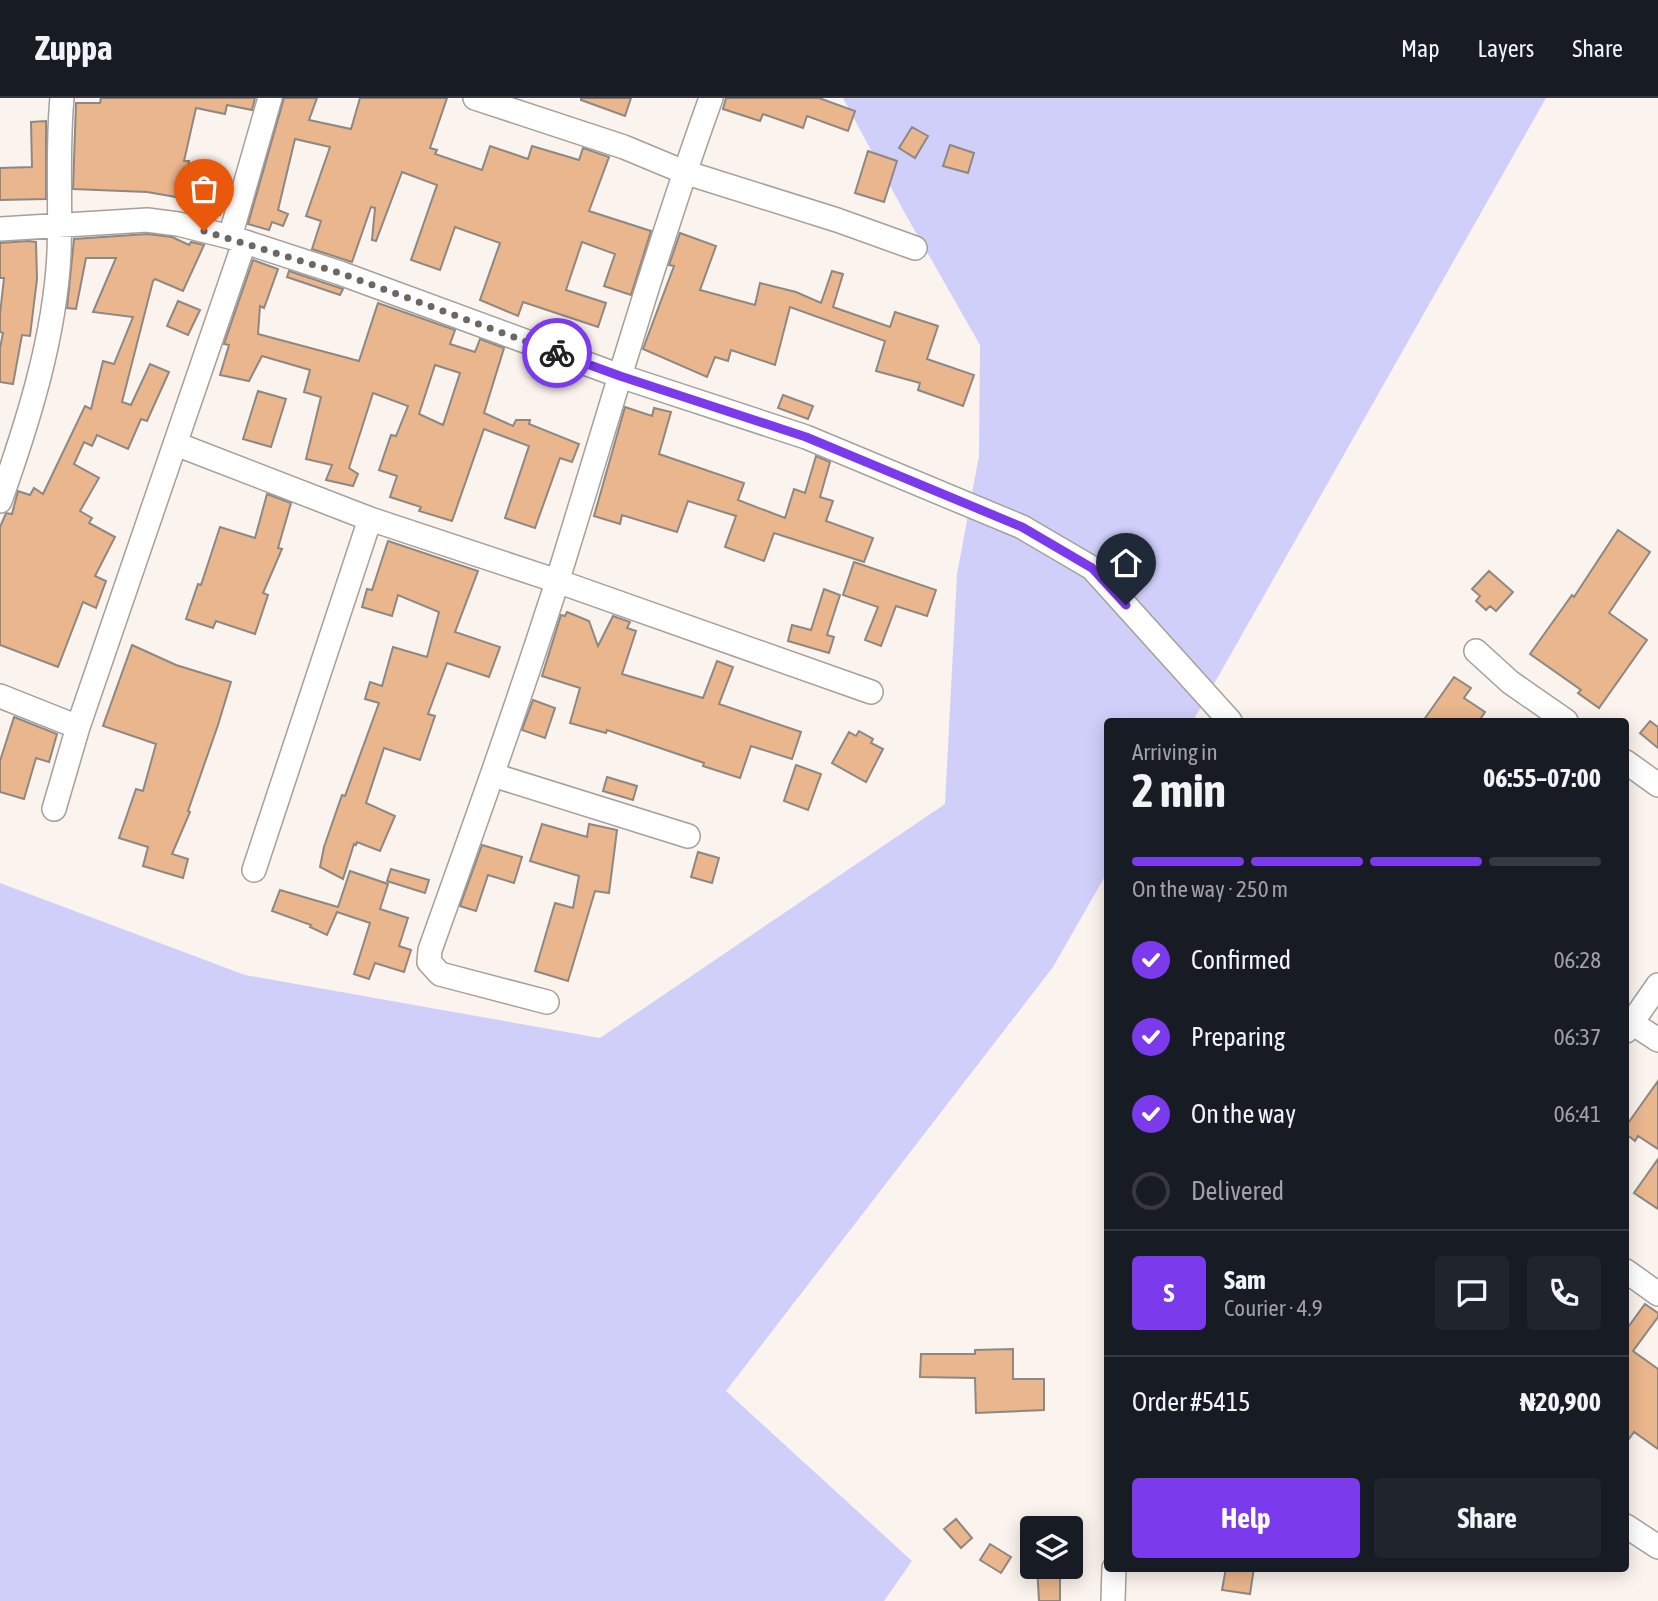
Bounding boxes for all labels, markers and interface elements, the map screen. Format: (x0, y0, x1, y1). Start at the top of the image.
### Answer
text: Zuppa (35, 29, 112, 67)
text: Map (1401, 35, 1440, 62)
text: Layers (1478, 35, 1534, 62)
text: Share (1572, 35, 1623, 62)
pin (174, 159, 234, 231)
icon: bag (185, 170, 223, 208)
courier (522, 318, 592, 388)
icon: bike (538, 334, 576, 372)
pin (1096, 533, 1156, 605)
icon: home (1107, 544, 1145, 582)
text: Arriving in (1132, 739, 1218, 765)
text: 06:55–07:00 (1483, 763, 1601, 793)
text: 2 min (1132, 764, 1226, 817)
text: On the way · 250 m (1132, 876, 1288, 902)
icon: check (1132, 941, 1170, 979)
text: Confirmed (1191, 945, 1291, 975)
text: 06:28 (1554, 947, 1601, 973)
icon: check (1132, 1018, 1170, 1056)
text: Preparing (1191, 1022, 1285, 1052)
text: 06:37 (1554, 1024, 1601, 1050)
icon: check (1132, 1095, 1170, 1133)
text: On the way (1191, 1099, 1296, 1129)
text: 06:41 (1554, 1101, 1601, 1127)
text: Delivered (1191, 1176, 1284, 1206)
button: chat (1435, 1256, 1509, 1330)
button: phone (1527, 1256, 1601, 1330)
text: Sam (1224, 1265, 1266, 1295)
text: S (1164, 1278, 1174, 1308)
text: Courier · 4.9 (1224, 1295, 1323, 1321)
text: Order #5415 (1132, 1387, 1251, 1417)
text: ₦20,900 (1520, 1387, 1601, 1417)
button: Help (1132, 1478, 1360, 1558)
button: Share (1374, 1478, 1601, 1558)
map controls (1020, 1516, 1083, 1579)
button: layers (1020, 1516, 1083, 1579)

